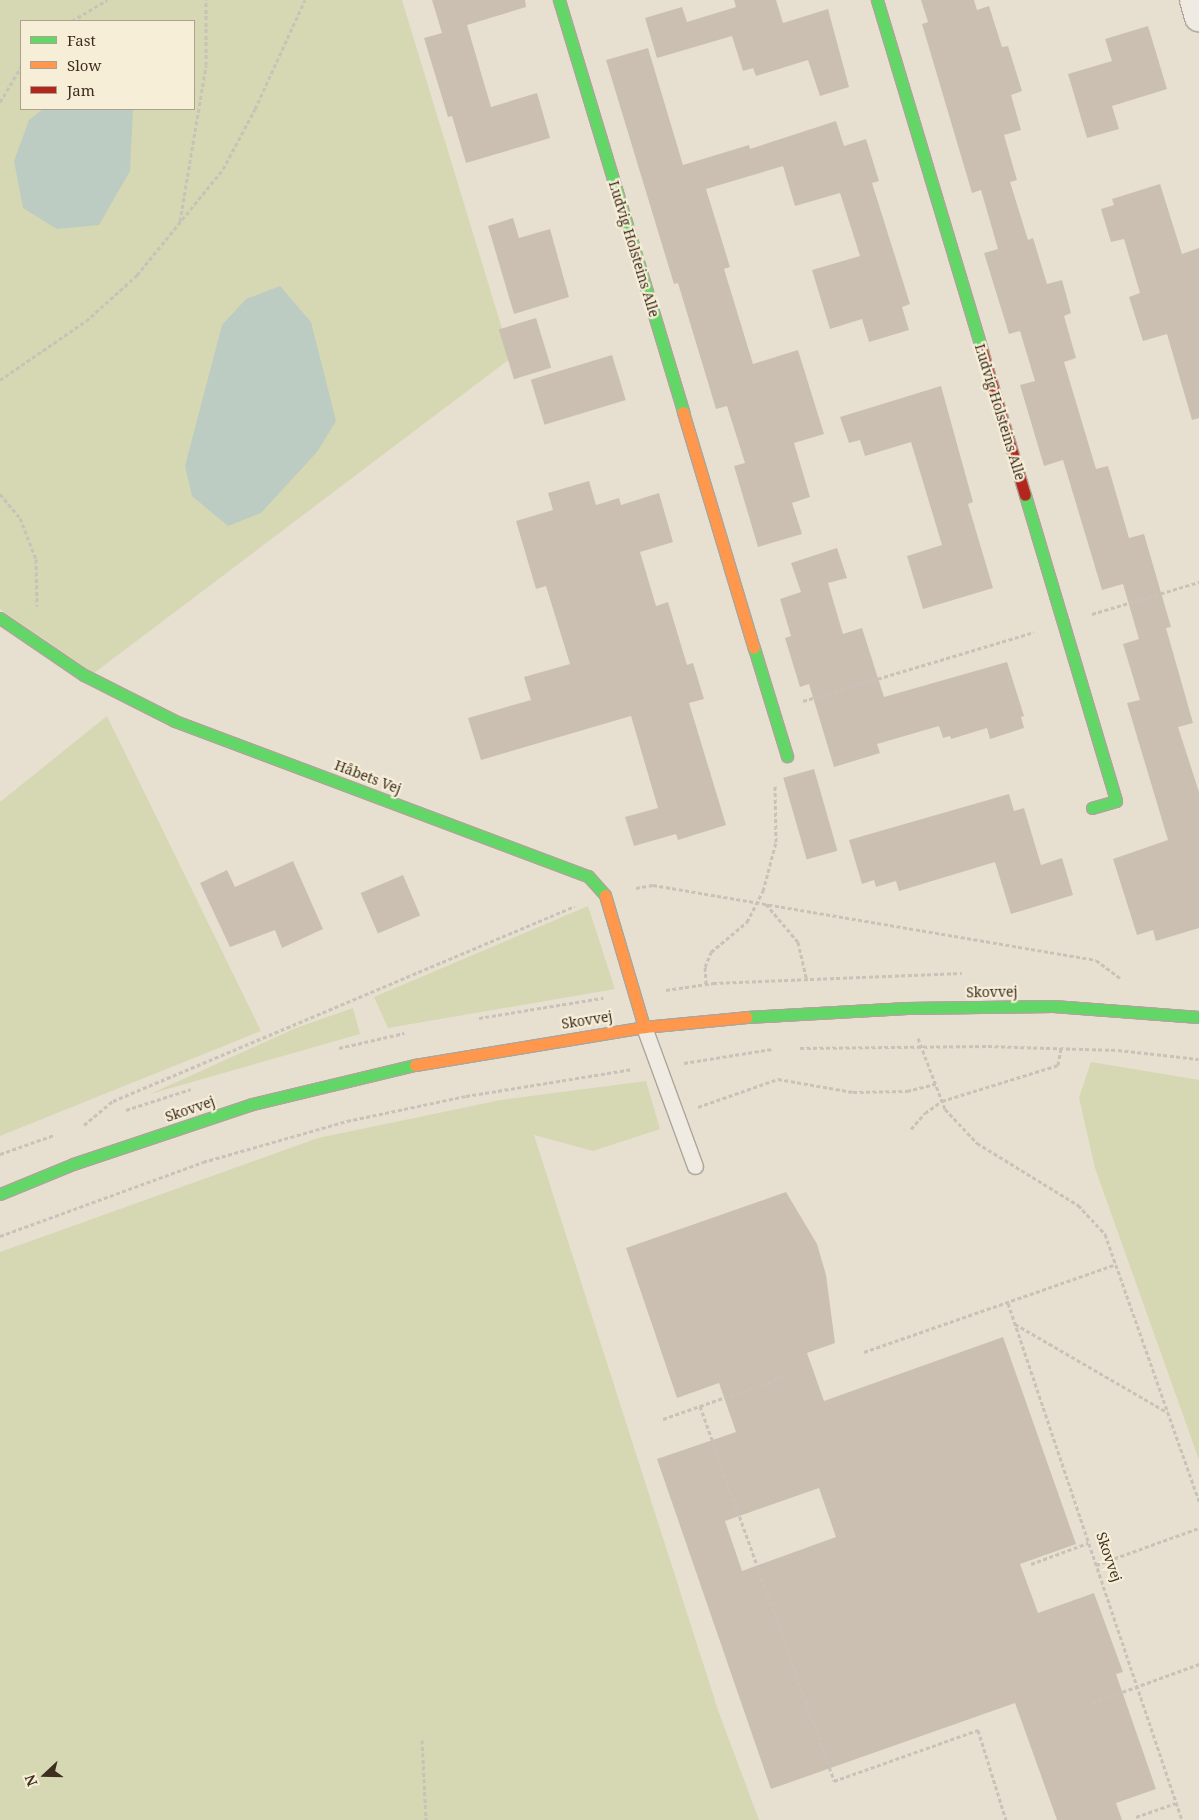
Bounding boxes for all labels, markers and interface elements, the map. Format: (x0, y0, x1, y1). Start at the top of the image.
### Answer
legend (20, 20, 195, 110)
text: Fast (67, 30, 96, 50)
text: Slow (67, 55, 101, 75)
text: Jam (67, 80, 95, 100)
street label: Ludvig Holsteins Alle (605, 179, 663, 319)
street label: Ludvig Holsteins Alle (971, 342, 1029, 482)
street label: Håbets Vej (332, 757, 404, 797)
street label: Skovvej (966, 983, 1018, 1001)
street label: Skovvej (560, 1008, 614, 1032)
street label: Skovvej (163, 1093, 217, 1125)
street label: Skovvej (1093, 1530, 1125, 1584)
north arrow (20, 1750, 70, 1800)
text: N (20, 1772, 41, 1789)

